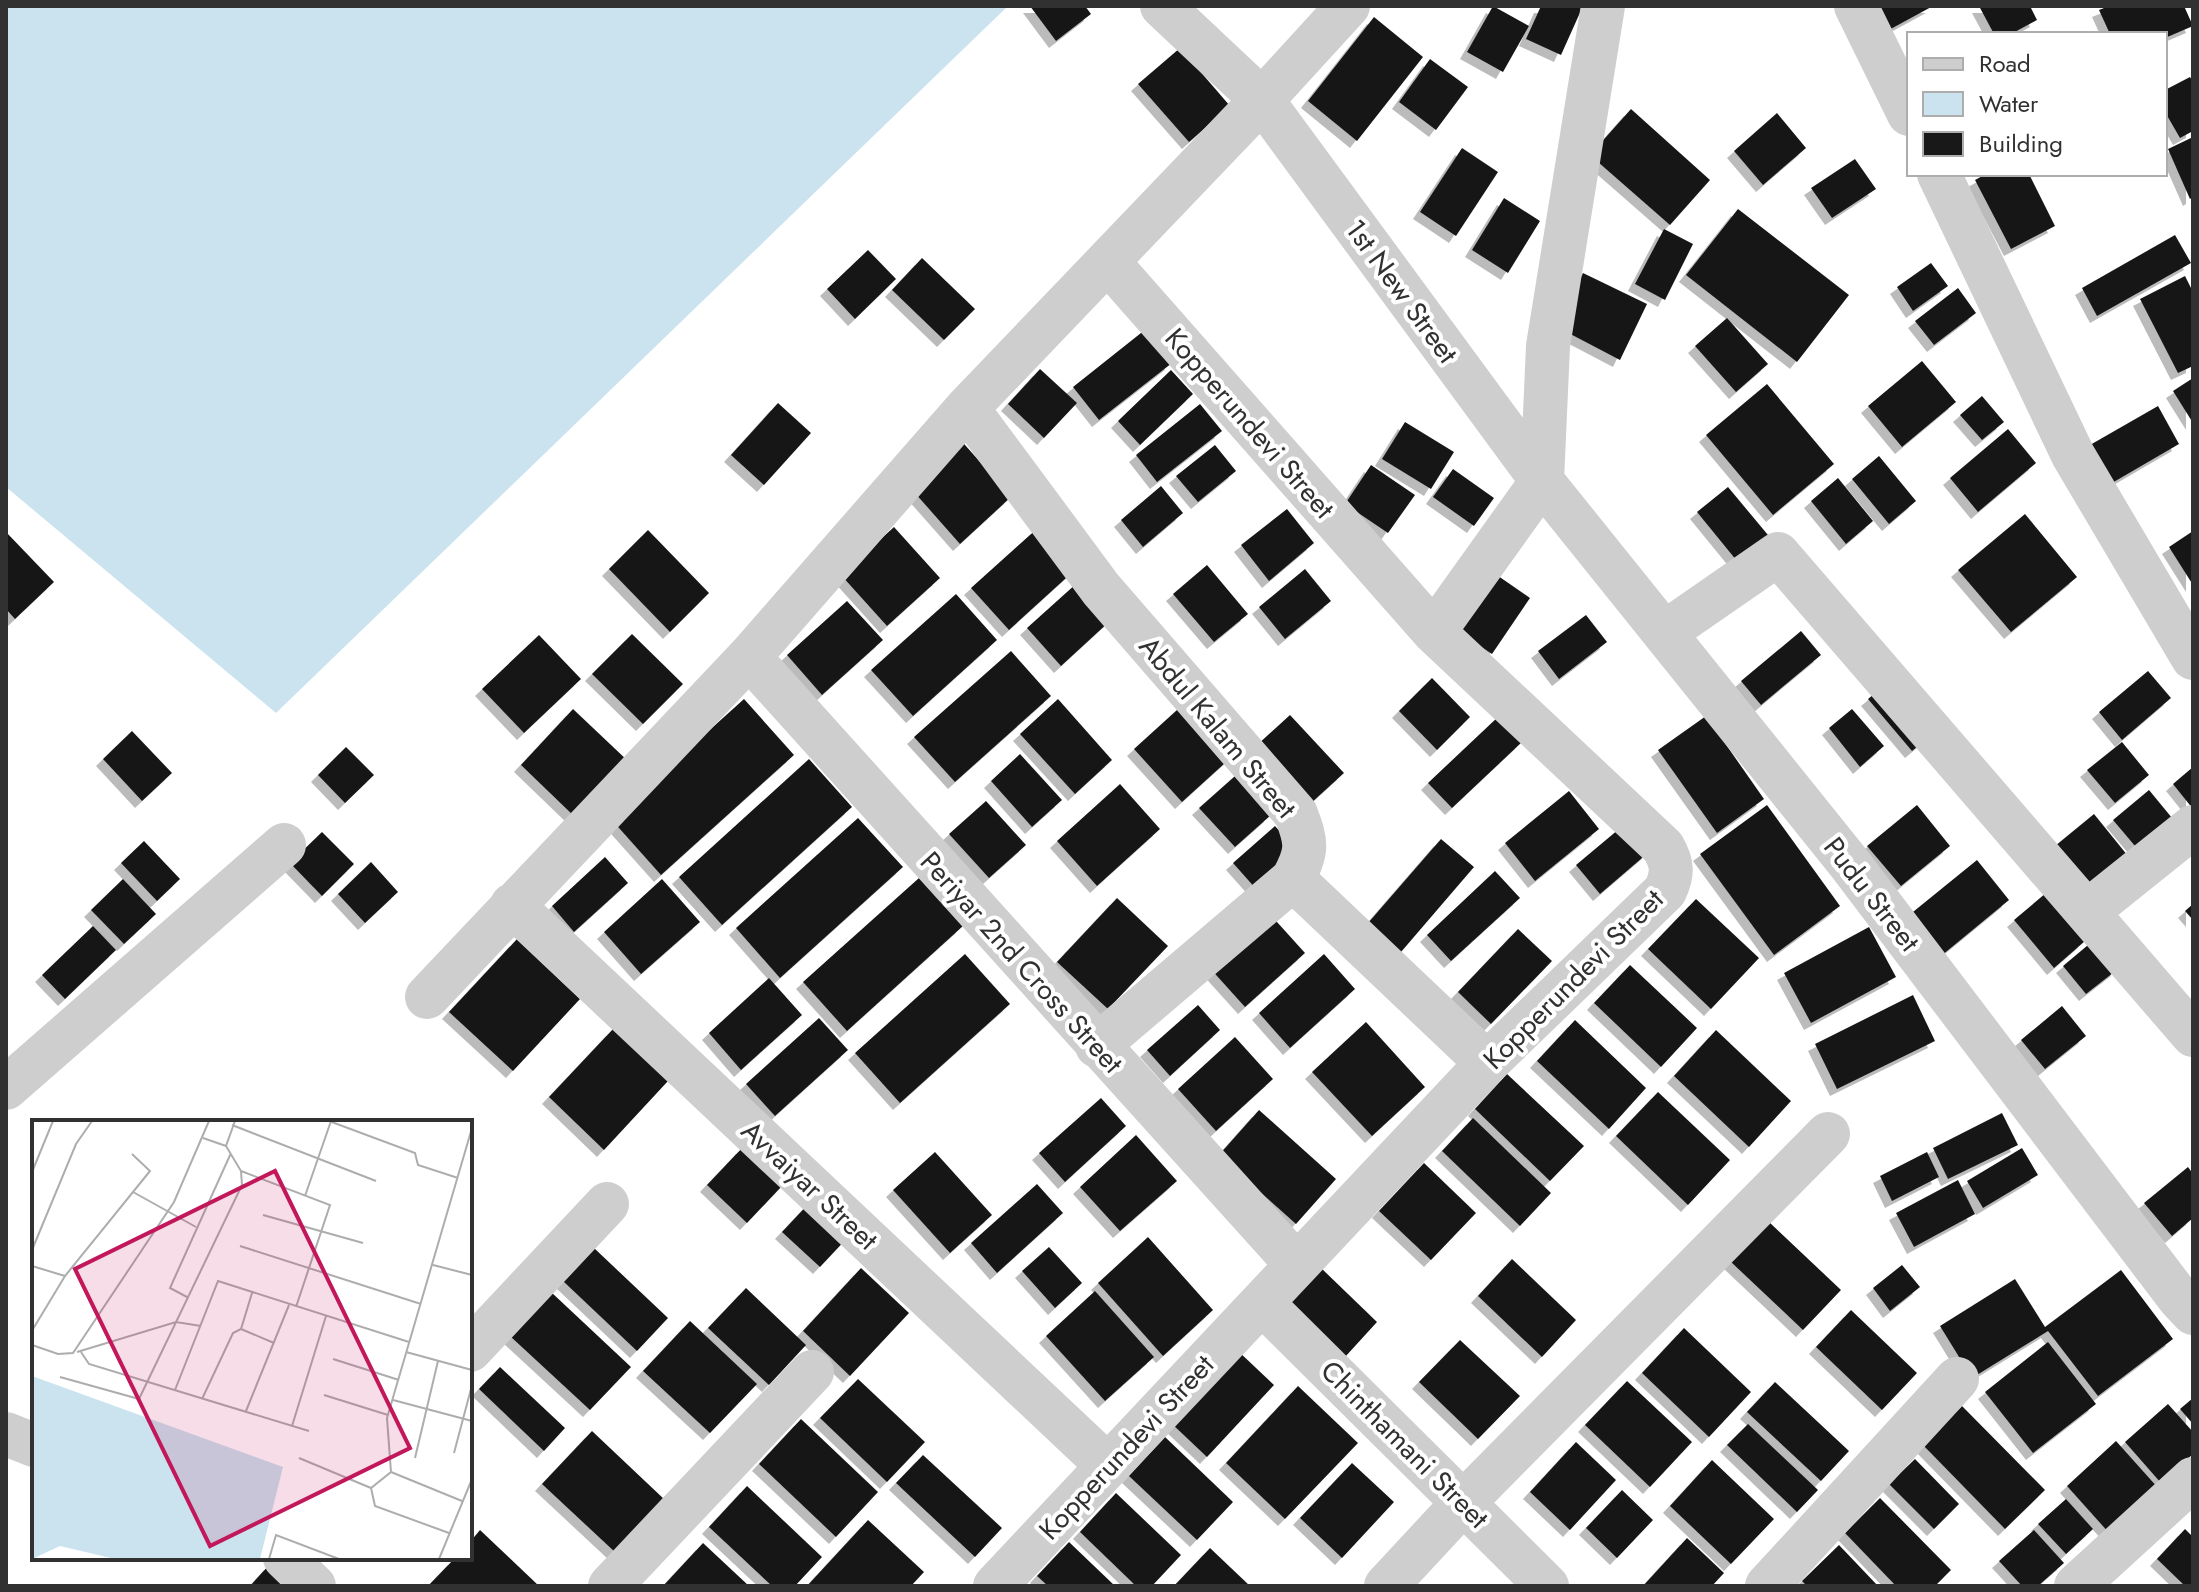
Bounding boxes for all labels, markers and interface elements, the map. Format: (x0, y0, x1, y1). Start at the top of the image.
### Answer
legend (1907, 32, 2167, 176)
text: Road (1979, 46, 2031, 81)
text: Water (1979, 86, 2039, 121)
text: Building (1979, 126, 2063, 161)
street label: 1st New Street (1335, 211, 1468, 372)
street label: Kopperundevi Street (1155, 319, 1344, 528)
street label: Abdul Kalam Street (1129, 628, 1306, 827)
street label: Pudu Street (1814, 828, 1930, 960)
street label: Periyar 2nd Cross Street (911, 842, 1133, 1083)
street label: Kopperundevi Street (1474, 880, 1673, 1079)
street label: Avvaiyar Street (732, 1111, 887, 1260)
inset map (32, 1120, 472, 1560)
street label: Kopperundevi Street (1029, 1345, 1224, 1549)
street label: Chinthamani Street (1311, 1351, 1498, 1538)

